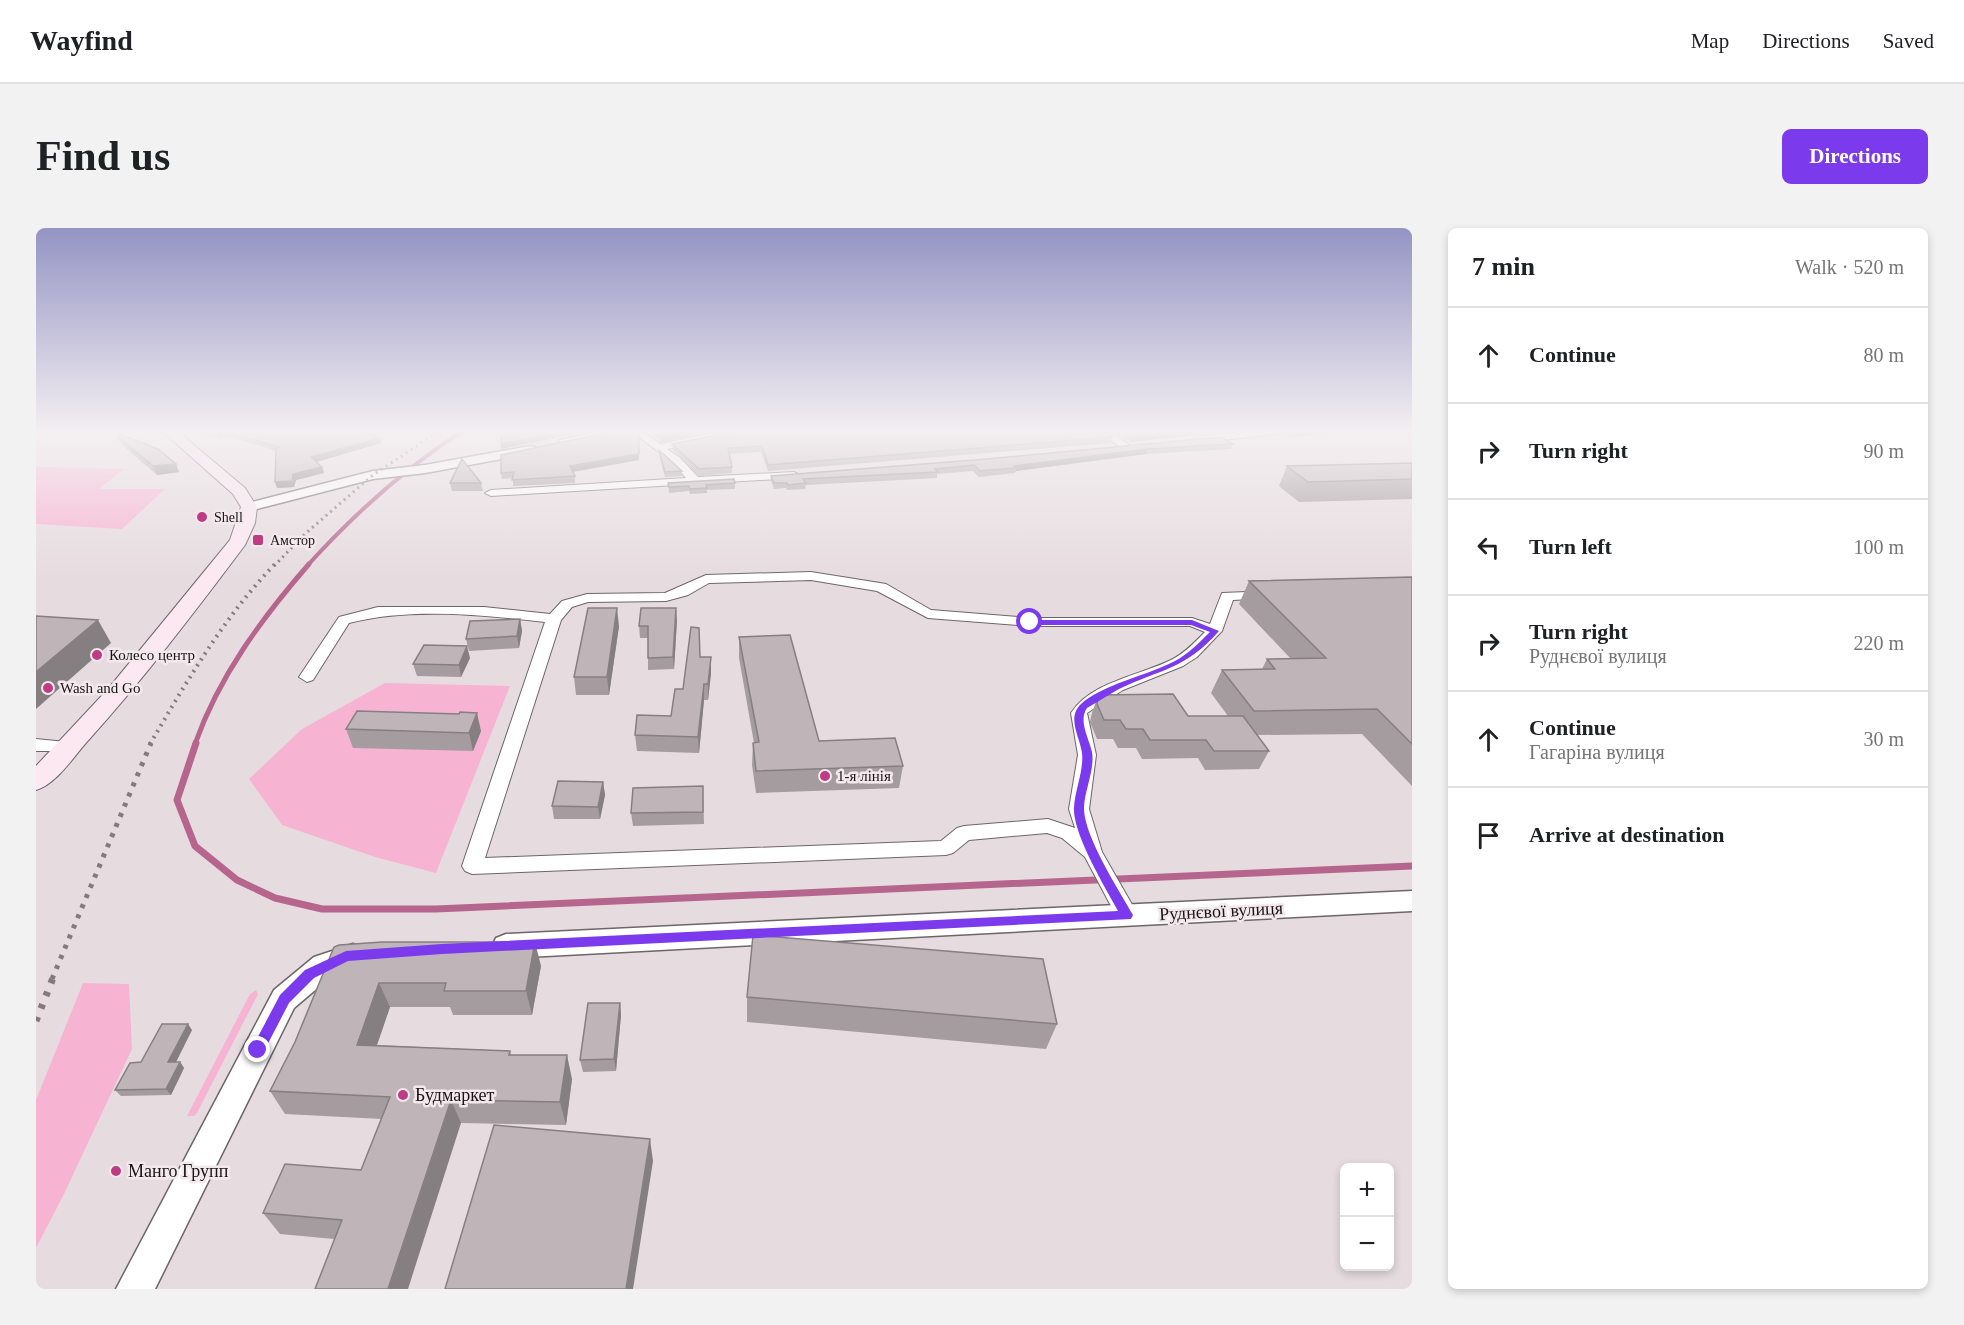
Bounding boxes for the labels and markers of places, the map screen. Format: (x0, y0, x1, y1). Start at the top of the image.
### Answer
marker: Shell (195, 510, 209, 524)
place label: Shell (214, 510, 243, 525)
marker: Амстор (251, 533, 265, 547)
place label: Амстор (270, 533, 315, 548)
place label: Колесо центр (109, 647, 195, 663)
marker: Колесо центр (90, 648, 104, 662)
place label: Wash and Go (60, 680, 140, 696)
marker: Wash and Go (41, 681, 55, 695)
place label: 1-я лінія (837, 768, 891, 784)
marker: 1-я лінія (818, 769, 832, 783)
place label: Будмаркет (415, 1085, 494, 1105)
marker: Будмаркет (396, 1088, 410, 1102)
place label: Манго Групп (128, 1161, 229, 1181)
marker: Манго Групп (109, 1164, 123, 1178)

